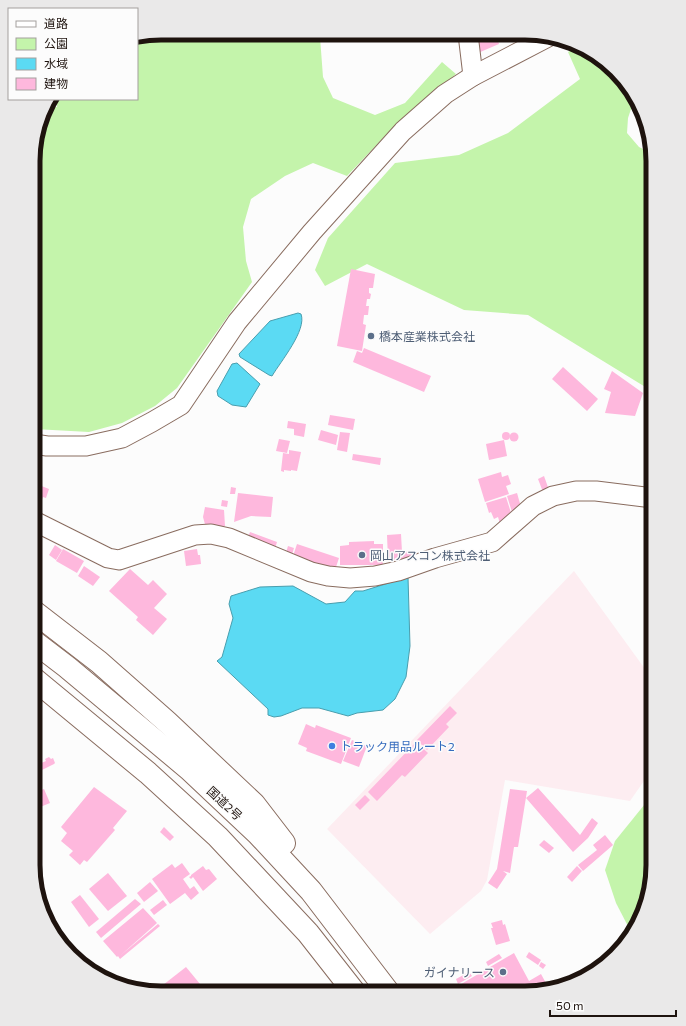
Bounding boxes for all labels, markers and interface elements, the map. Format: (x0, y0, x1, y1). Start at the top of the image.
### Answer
legend (8, 8, 138, 100)
text: 道路 (44, 16, 68, 30)
text: 公園 (44, 36, 68, 50)
text: 水域 (44, 56, 68, 70)
text: 建物 (44, 76, 68, 90)
place label: 橋本産業株式会社 (379, 329, 475, 343)
marker: 橋本産業株式会社 (366, 331, 376, 341)
place label: 岡山アスコン株式会社 (370, 548, 490, 562)
marker: 岡山アスコン株式会社 (357, 550, 367, 560)
place label: トラック用品ルート2 (340, 739, 455, 753)
marker: トラック用品ルート2 (327, 741, 337, 751)
street label: 国道2号 (205, 783, 245, 823)
place label: ガイナリース (424, 965, 495, 979)
marker: ガイナリース (498, 967, 508, 977)
scale bar (550, 992, 676, 1018)
text: 50 m (556, 998, 584, 1012)

